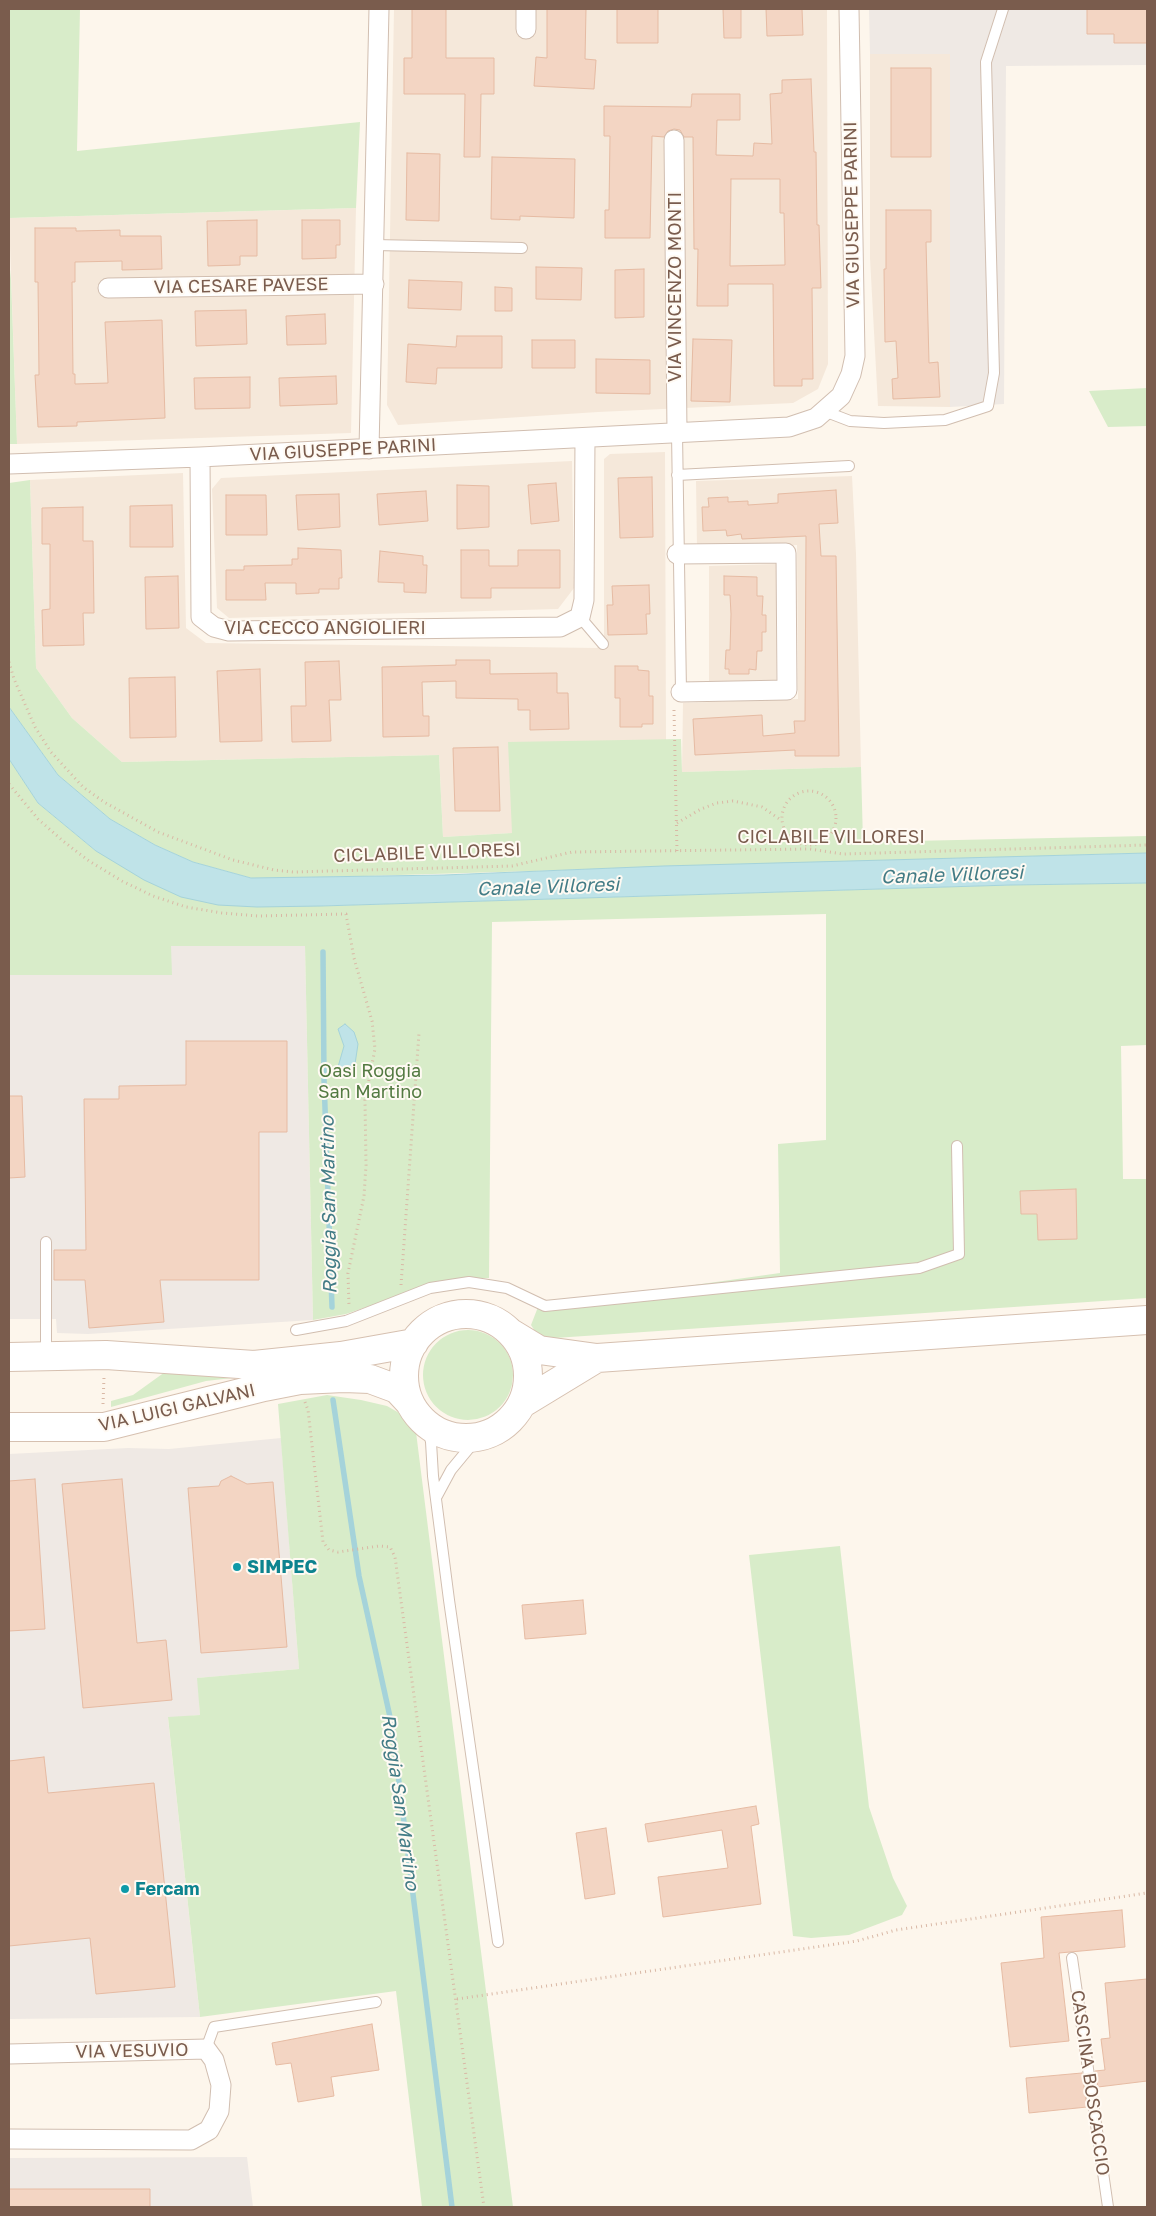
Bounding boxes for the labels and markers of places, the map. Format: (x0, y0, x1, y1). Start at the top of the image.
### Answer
place label: SIMPEC (247, 1556, 317, 1578)
marker: SIMPEC (231, 1561, 243, 1573)
place label: Fercam (135, 1878, 199, 1900)
marker: Fercam (119, 1883, 131, 1895)

